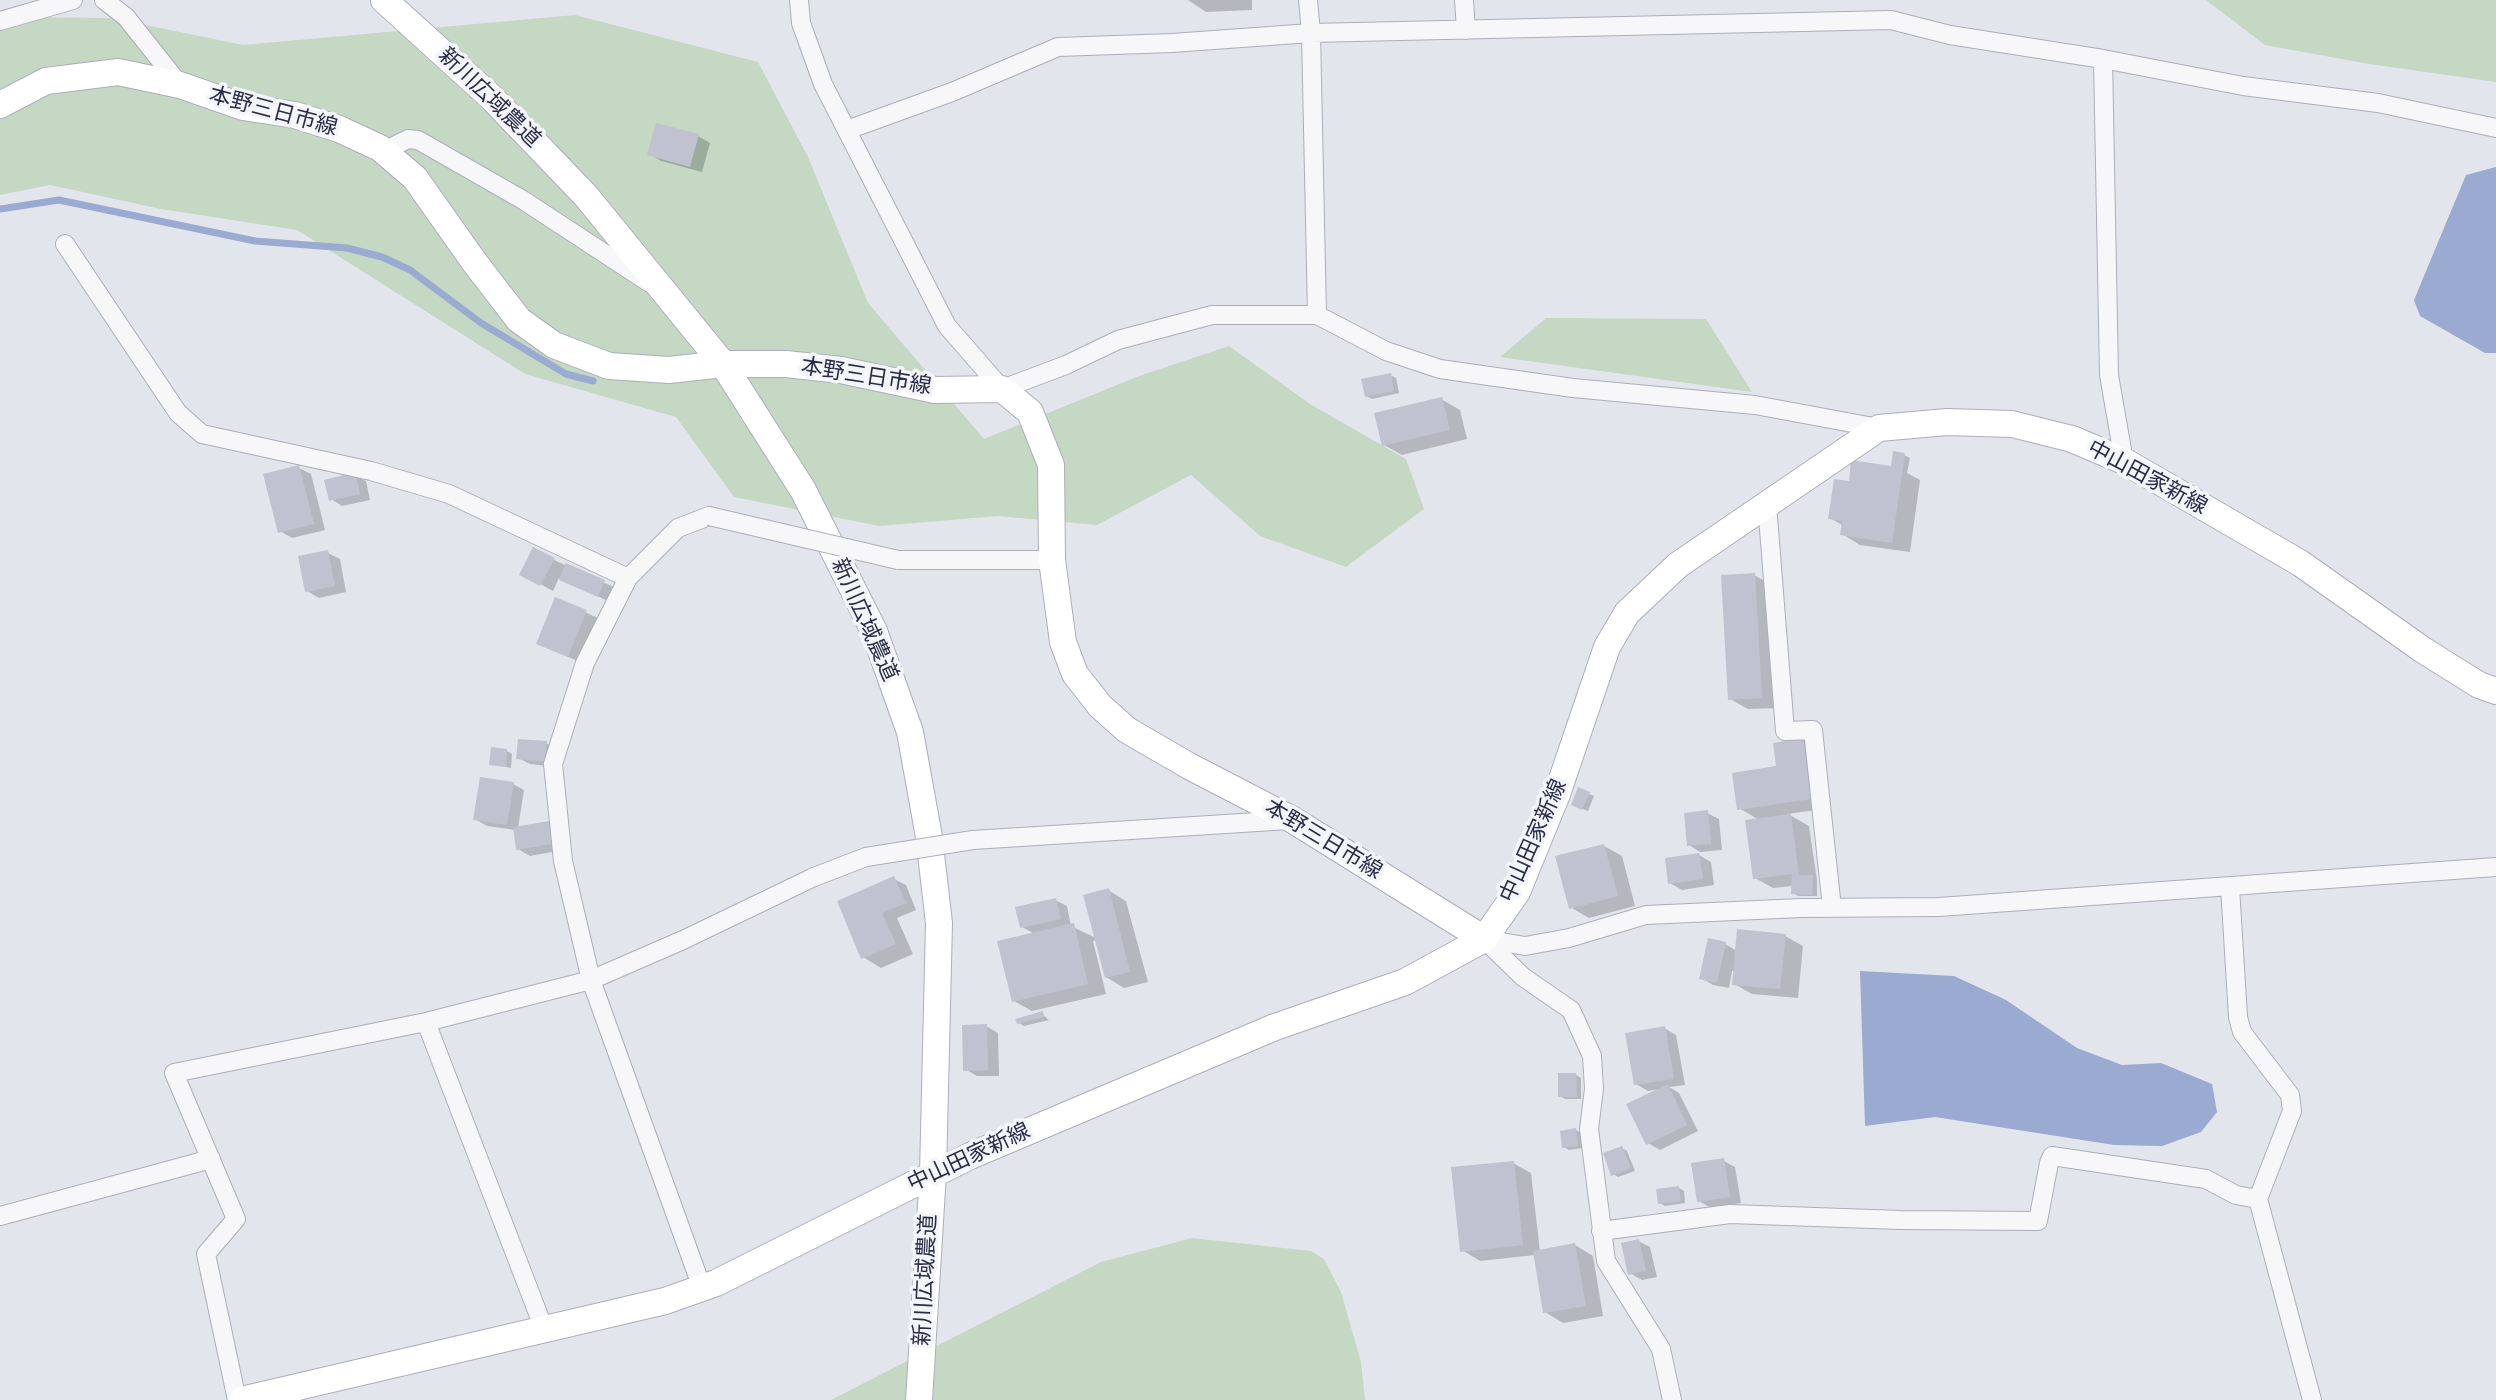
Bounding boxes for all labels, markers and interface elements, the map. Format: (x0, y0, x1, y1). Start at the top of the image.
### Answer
street label: 新川広域農道 (432, 43, 546, 153)
street label: 本野三日市線 (206, 82, 340, 142)
street label: 本野三日市線 (799, 354, 933, 400)
street label: 中山田家新線 (2083, 435, 2211, 521)
street label: 新川広域農道 (825, 554, 903, 686)
street label: 中山田家新線 (1495, 775, 1573, 907)
street label: 本野三日市線 (1260, 795, 1386, 885)
street label: 中山田家新線 (904, 1118, 1034, 1198)
street label: 新川広域農道 (909, 1213, 943, 1347)

